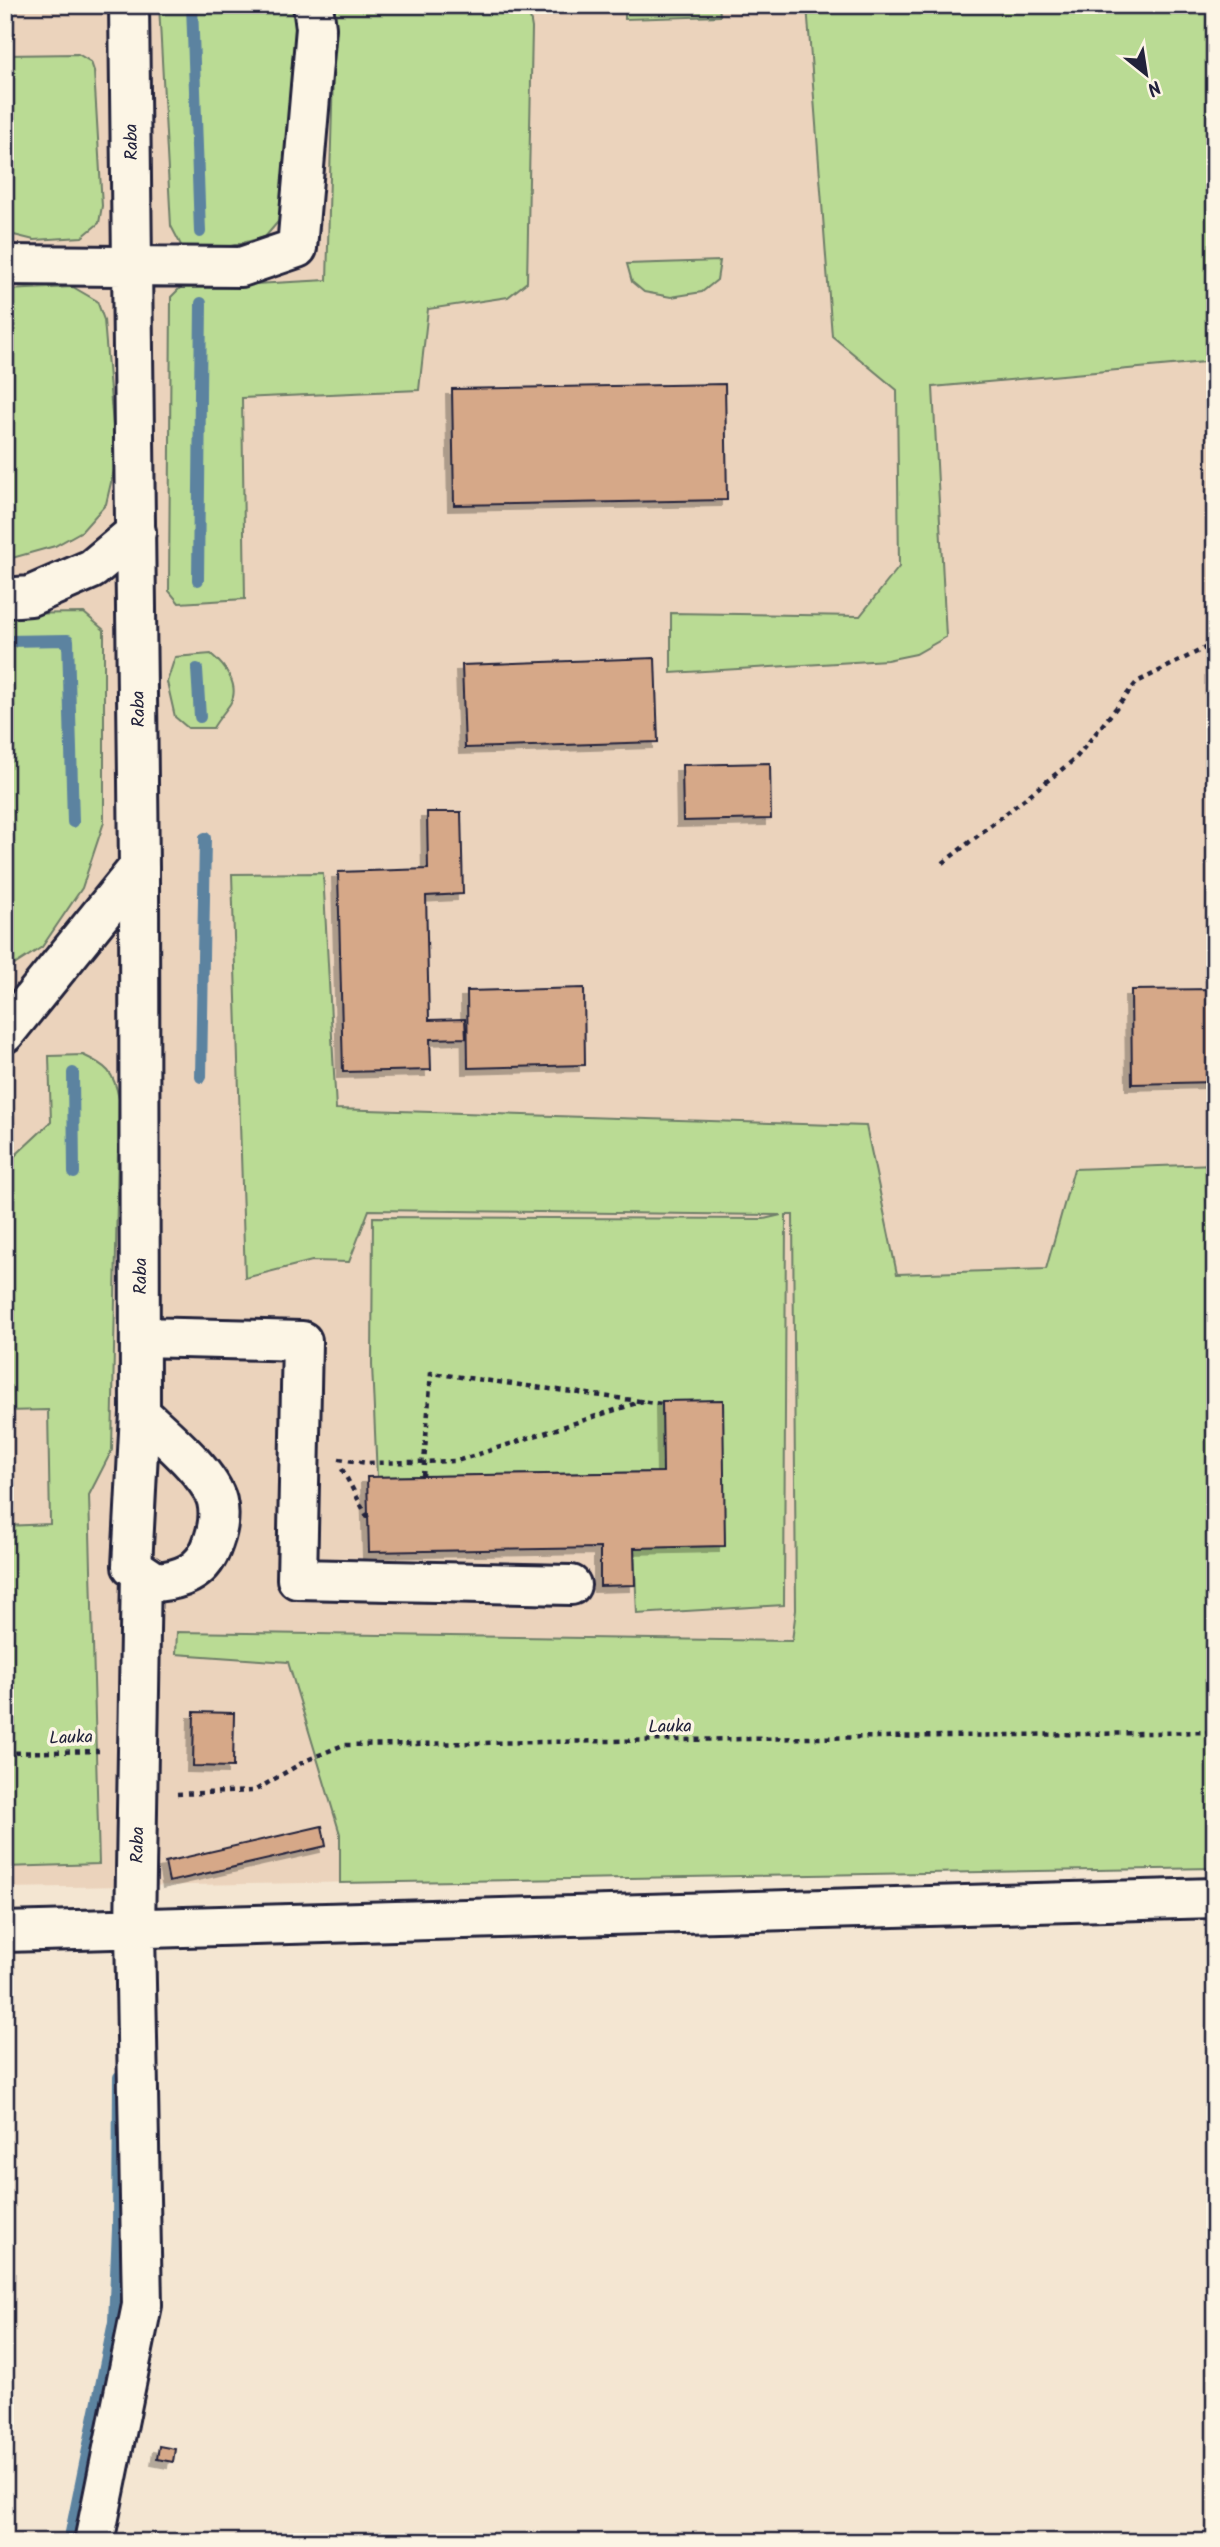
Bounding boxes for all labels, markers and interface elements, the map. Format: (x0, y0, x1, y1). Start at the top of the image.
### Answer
north arrow (1112, 38, 1182, 108)
text: N (1141, 71, 1166, 103)
street label: Raba (118, 123, 147, 161)
street label: Raba (125, 690, 154, 728)
street label: Raba (127, 1258, 156, 1294)
street label: Lauka (648, 1713, 692, 1742)
street label: Lauka (49, 1723, 93, 1754)
street label: Raba (124, 1826, 153, 1864)

